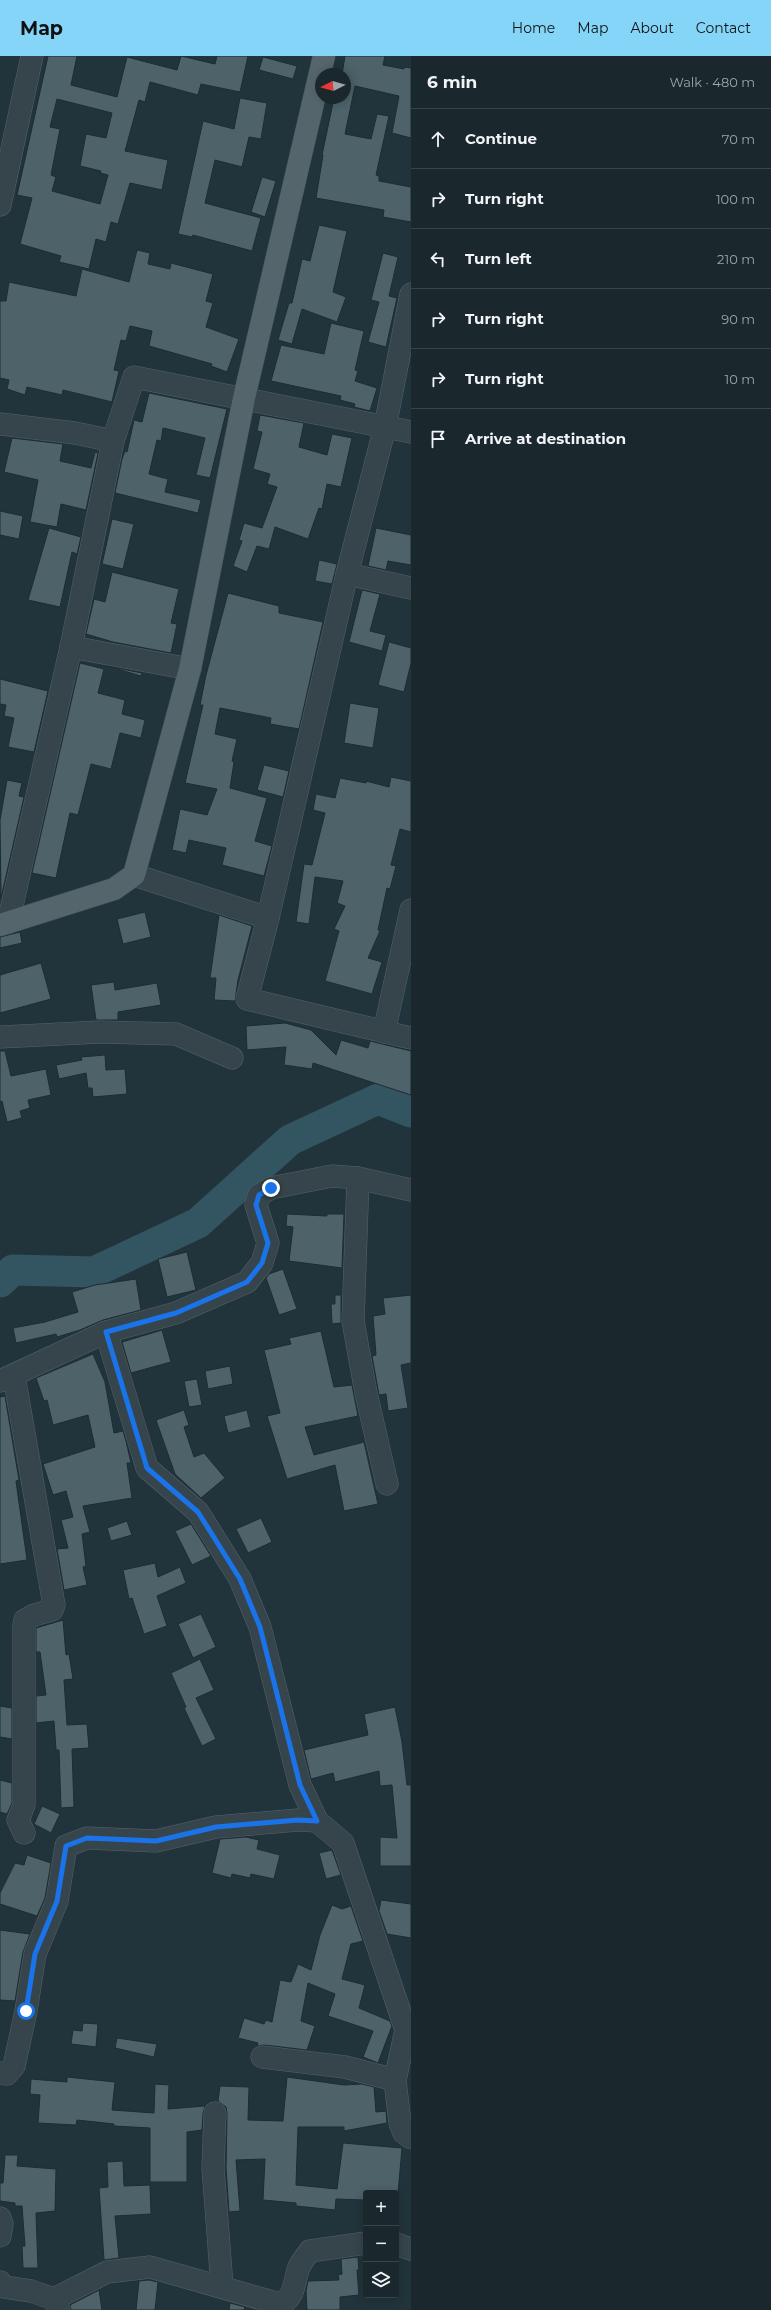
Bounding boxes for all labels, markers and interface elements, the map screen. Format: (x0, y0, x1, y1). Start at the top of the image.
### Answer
text: Map (20, 17, 63, 40)
text: Home (512, 19, 555, 37)
text: Map (577, 19, 608, 37)
text: About (630, 19, 674, 37)
text: Contact (696, 19, 751, 37)
north arrow (315, 68, 351, 104)
text: 6 min (427, 72, 477, 92)
text: Walk · 480 m (669, 74, 755, 90)
icon: ahead (427, 128, 449, 150)
text: Continue (465, 129, 537, 148)
text: 70 m (722, 131, 755, 147)
icon: right (427, 188, 449, 210)
text: Turn right (465, 189, 544, 208)
text: 100 m (716, 191, 755, 207)
icon: left (427, 248, 449, 270)
text: Turn left (465, 249, 532, 268)
text: 210 m (717, 251, 755, 267)
icon: right (427, 308, 449, 330)
text: Turn right (465, 309, 544, 328)
text: 90 m (721, 311, 755, 327)
icon: right (427, 368, 449, 390)
text: Turn right (465, 369, 544, 388)
text: 10 m (725, 371, 755, 387)
icon: arrive (427, 428, 449, 450)
text: Arrive at destination (465, 429, 626, 448)
route end (262, 1179, 280, 1197)
route start (17, 2002, 35, 2020)
map controls (363, 2190, 399, 2298)
button: + (363, 2190, 399, 2226)
button: − (363, 2226, 399, 2262)
button: layers (363, 2262, 399, 2298)

